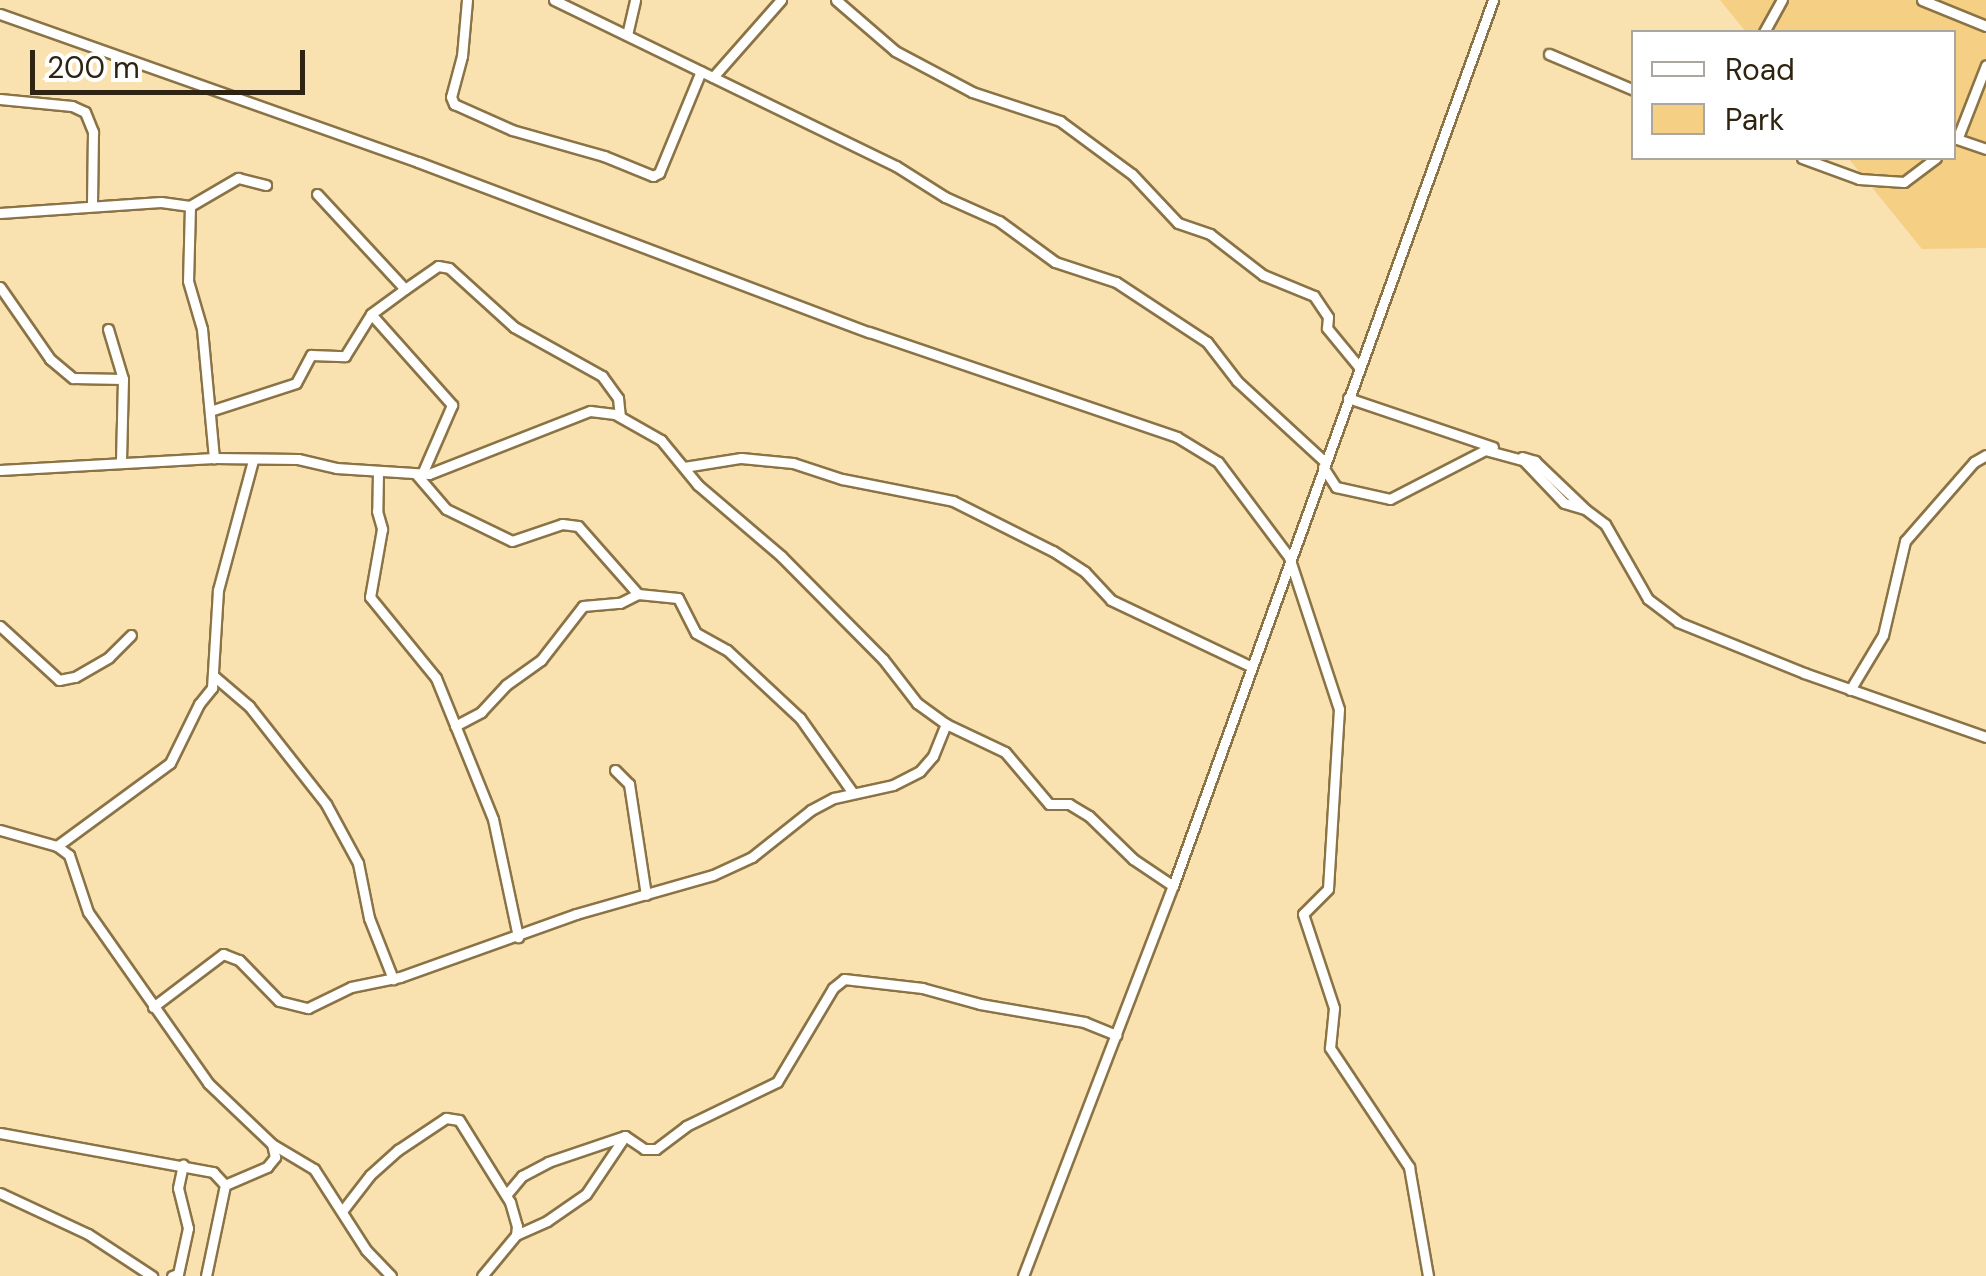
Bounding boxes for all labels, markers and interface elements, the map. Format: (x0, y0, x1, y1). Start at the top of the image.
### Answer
scale bar (35, 30, 310, 92)
legend (1631, 30, 1956, 160)
text: 200 m (47, 48, 140, 87)
text: Road (1725, 50, 1795, 89)
text: Park (1725, 100, 1784, 139)

